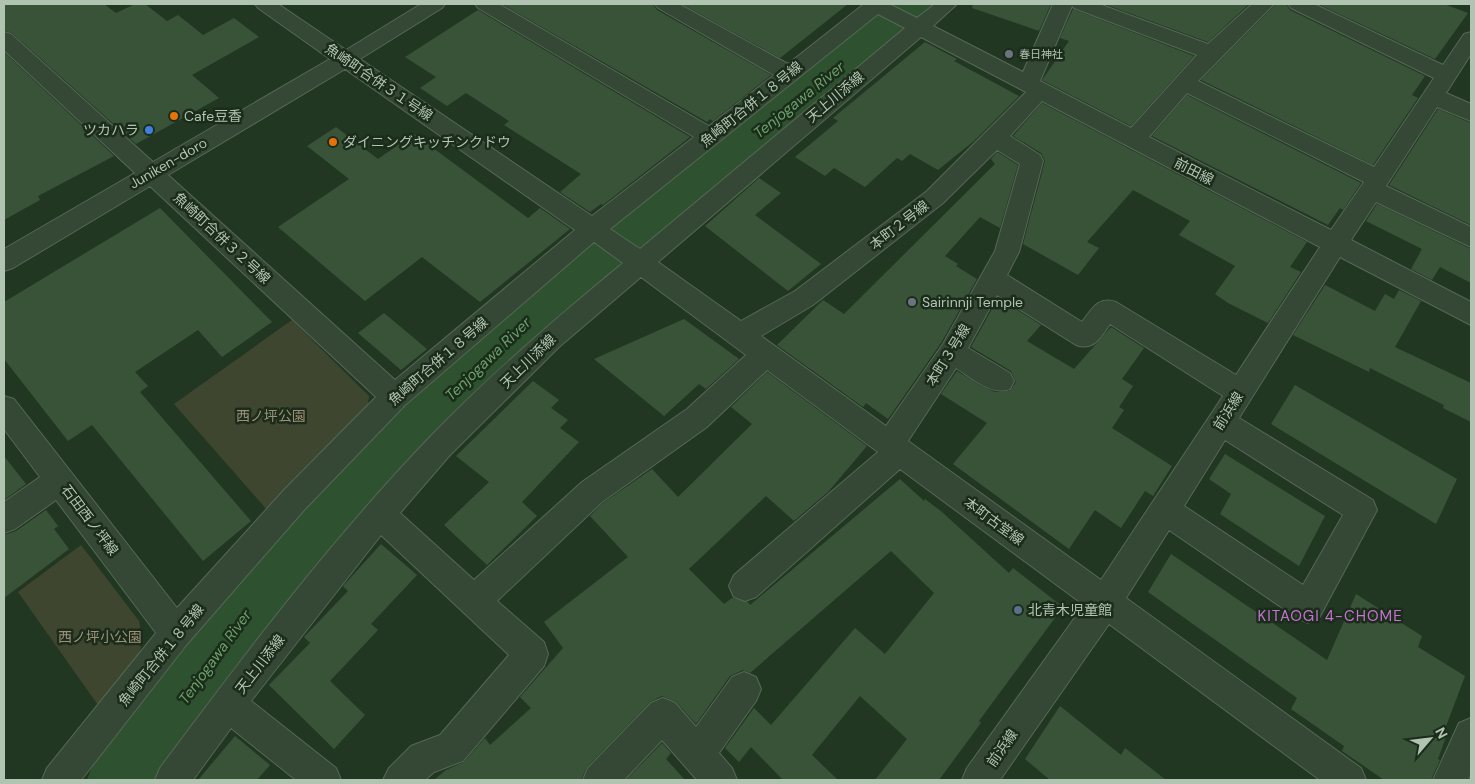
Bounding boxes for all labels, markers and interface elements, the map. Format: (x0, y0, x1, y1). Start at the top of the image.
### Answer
street label: 魚崎町合併３１号線 (322, 39, 436, 125)
place label: 春日神社 (1019, 47, 1063, 61)
marker: 春日神社 (1003, 48, 1015, 60)
street label: 魚崎町合併１８号線 (696, 57, 806, 151)
water label: Tenjogawa River (749, 57, 849, 143)
street label: 天上川添線 (802, 68, 868, 126)
place label: Cafe豆香 (184, 107, 242, 125)
marker: Cafe豆香 (168, 110, 180, 122)
place label: ツカハラ (83, 121, 139, 139)
marker: ツカハラ (143, 124, 155, 136)
street label: Juniken-doro (126, 133, 210, 193)
place label: ダイニングキッチンクドウ (343, 133, 511, 151)
marker: ダイニングキッチンクドウ (327, 136, 339, 148)
street label: 前田線 (1171, 153, 1217, 189)
street label: 魚崎町合併３２号線 (170, 188, 274, 288)
street label: 本町２号線 (866, 196, 932, 254)
place label: Sairinnji Temple (922, 293, 1023, 311)
marker: Sairinnji Temple (906, 296, 918, 308)
street label: 魚崎町合併１８号線 (385, 313, 491, 409)
water label: Tenjogawa River (441, 313, 535, 405)
street label: 本町３号線 (922, 321, 974, 389)
street label: 天上川添線 (497, 330, 559, 392)
street label: 前浜線 (1209, 388, 1247, 434)
park label: 西ノ坪公園 (236, 407, 306, 425)
street label: 石田西ノ坪線 (58, 481, 122, 559)
street label: 本町古堂線 (960, 493, 1028, 549)
street label: 魚崎町合併１８号線 (114, 600, 208, 710)
place label: 北青木児童館 (1028, 601, 1112, 619)
marker: 北青木児童館 (1012, 604, 1024, 616)
water label: Tenjogawa River (174, 606, 256, 708)
district label: KITAOGI 4-CHOME (1257, 606, 1403, 626)
park label: 西ノ坪小公園 (58, 628, 142, 646)
street label: 天上川添線 (231, 631, 289, 697)
north arrow (1405, 714, 1455, 764)
text: N (1431, 724, 1452, 742)
street label: 前浜線 (983, 726, 1021, 770)

